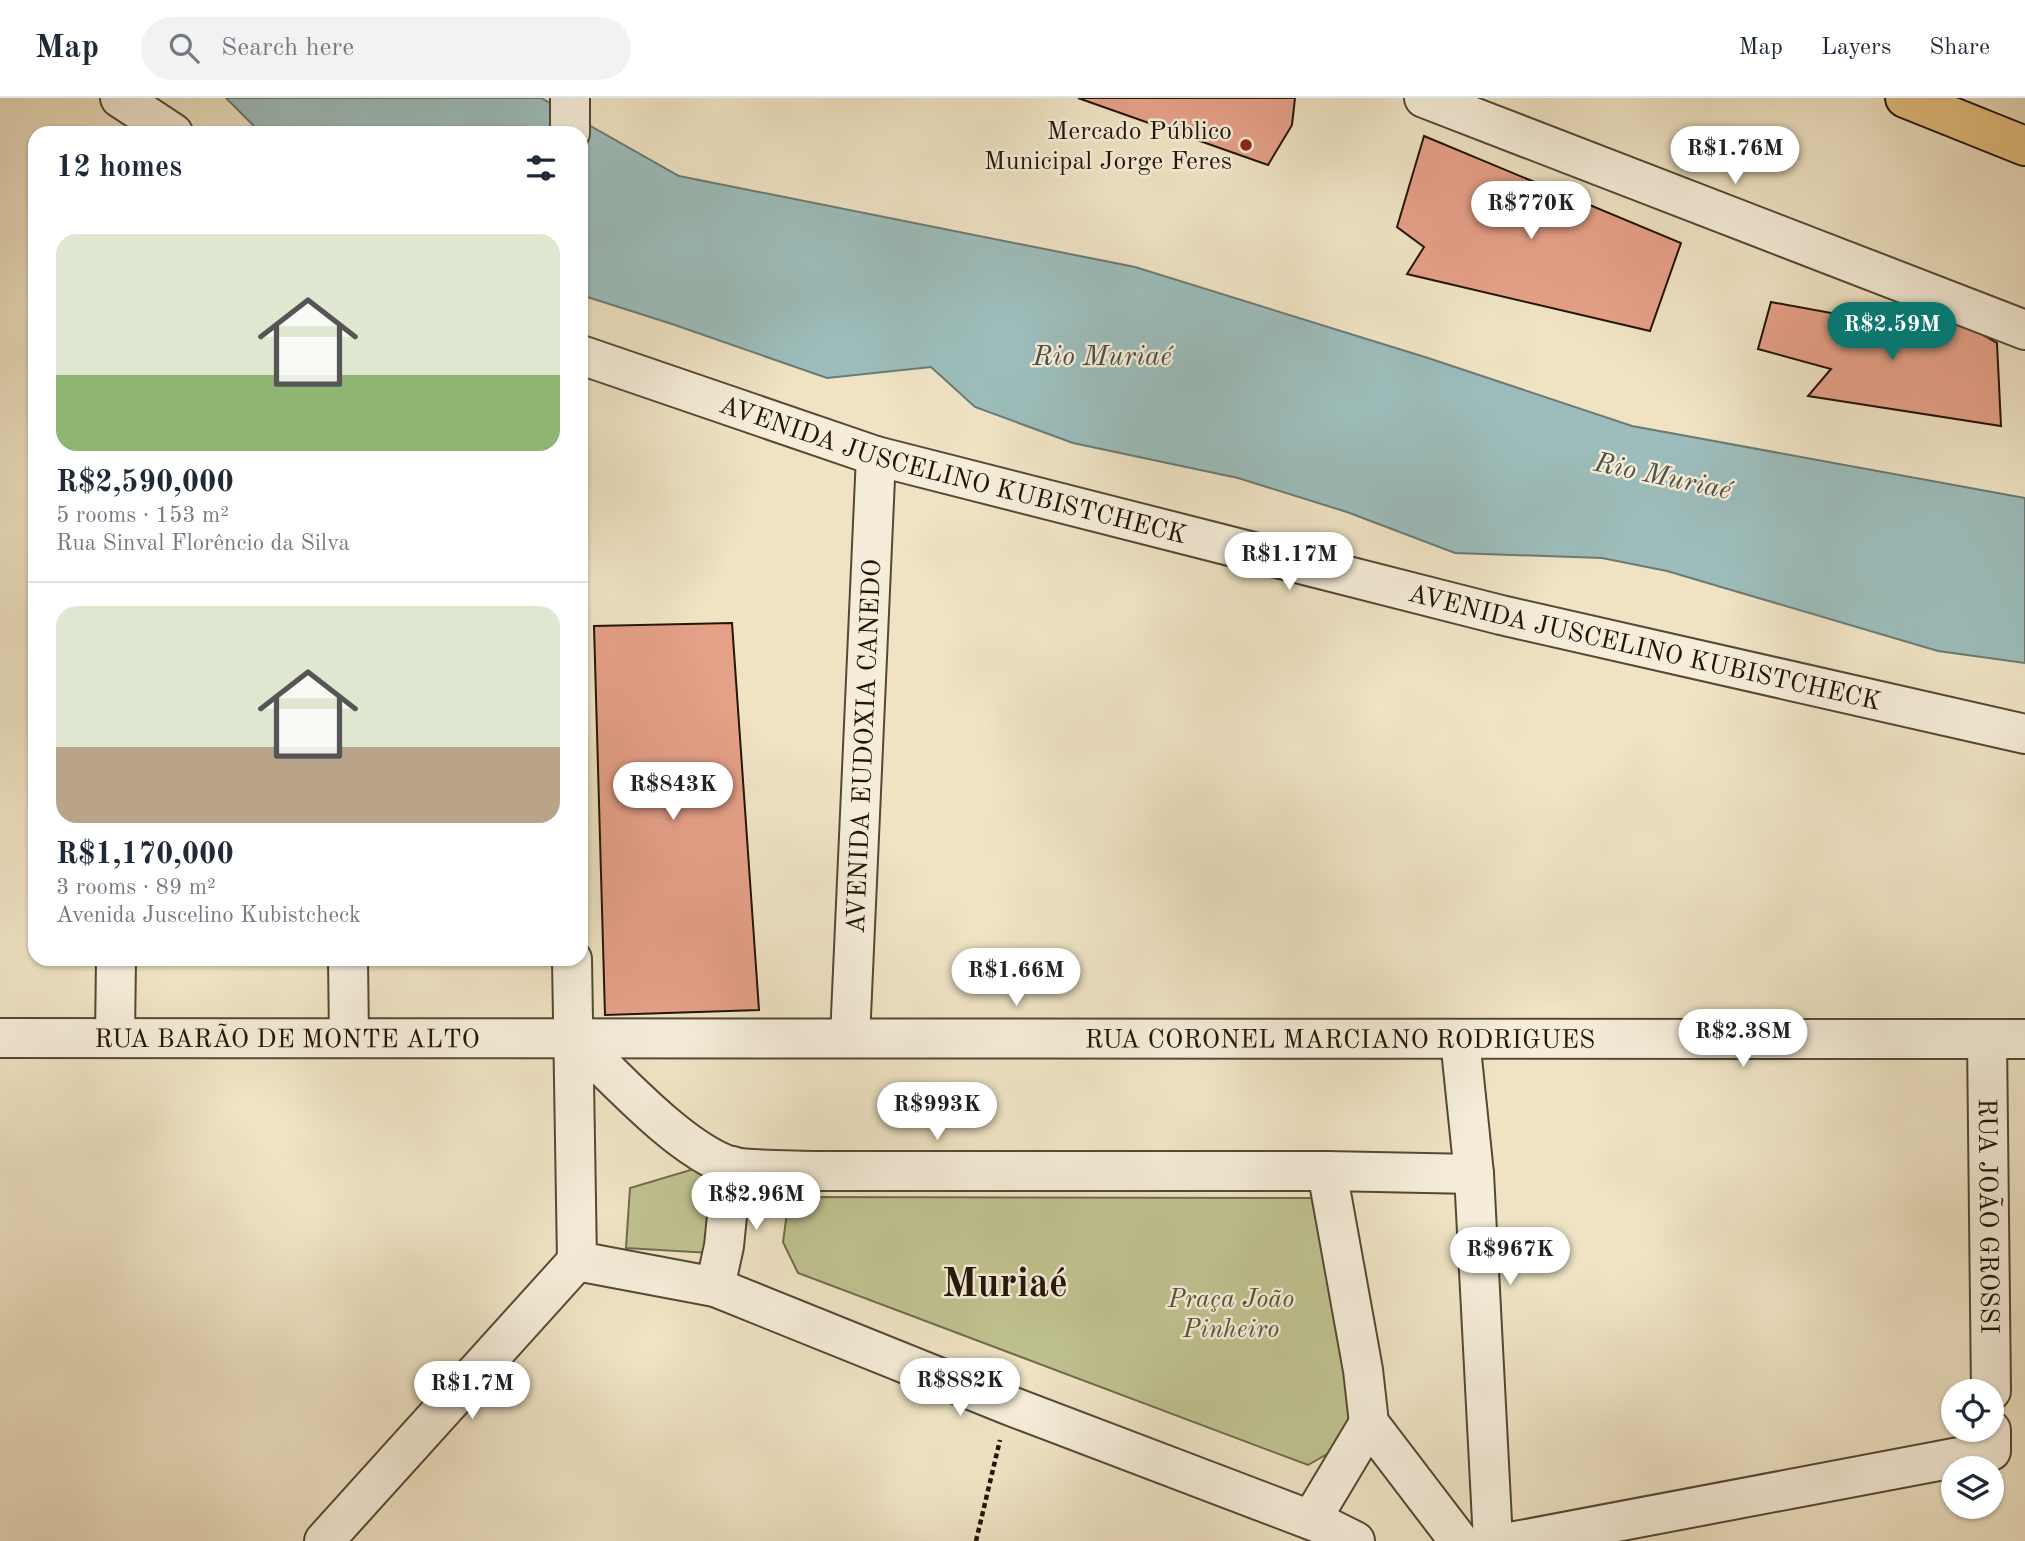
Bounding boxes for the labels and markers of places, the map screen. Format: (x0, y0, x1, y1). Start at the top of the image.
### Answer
place label: Mercado Público Municipal Jorge Feres (984, 119, 1232, 175)
pin: R$1.76M (1670, 126, 1800, 186)
marker: Mercado Público Municipal Jorge Feres (1238, 137, 1254, 153)
pin: R$770K (1474, 181, 1588, 241)
pin: R$2.59M (1827, 302, 1957, 362)
pin: R$1.17M (1224, 532, 1354, 592)
pin: R$843K (616, 762, 730, 822)
pin: R$1.66M (951, 948, 1081, 1008)
pin: R$2.38M (1678, 1010, 1808, 1069)
pin: R$993K (880, 1082, 994, 1142)
pin: R$2.96M (691, 1172, 821, 1232)
pin: R$967K (1453, 1228, 1567, 1287)
pin: R$882K (903, 1358, 1017, 1418)
pin: R$1.7M (415, 1362, 529, 1421)

